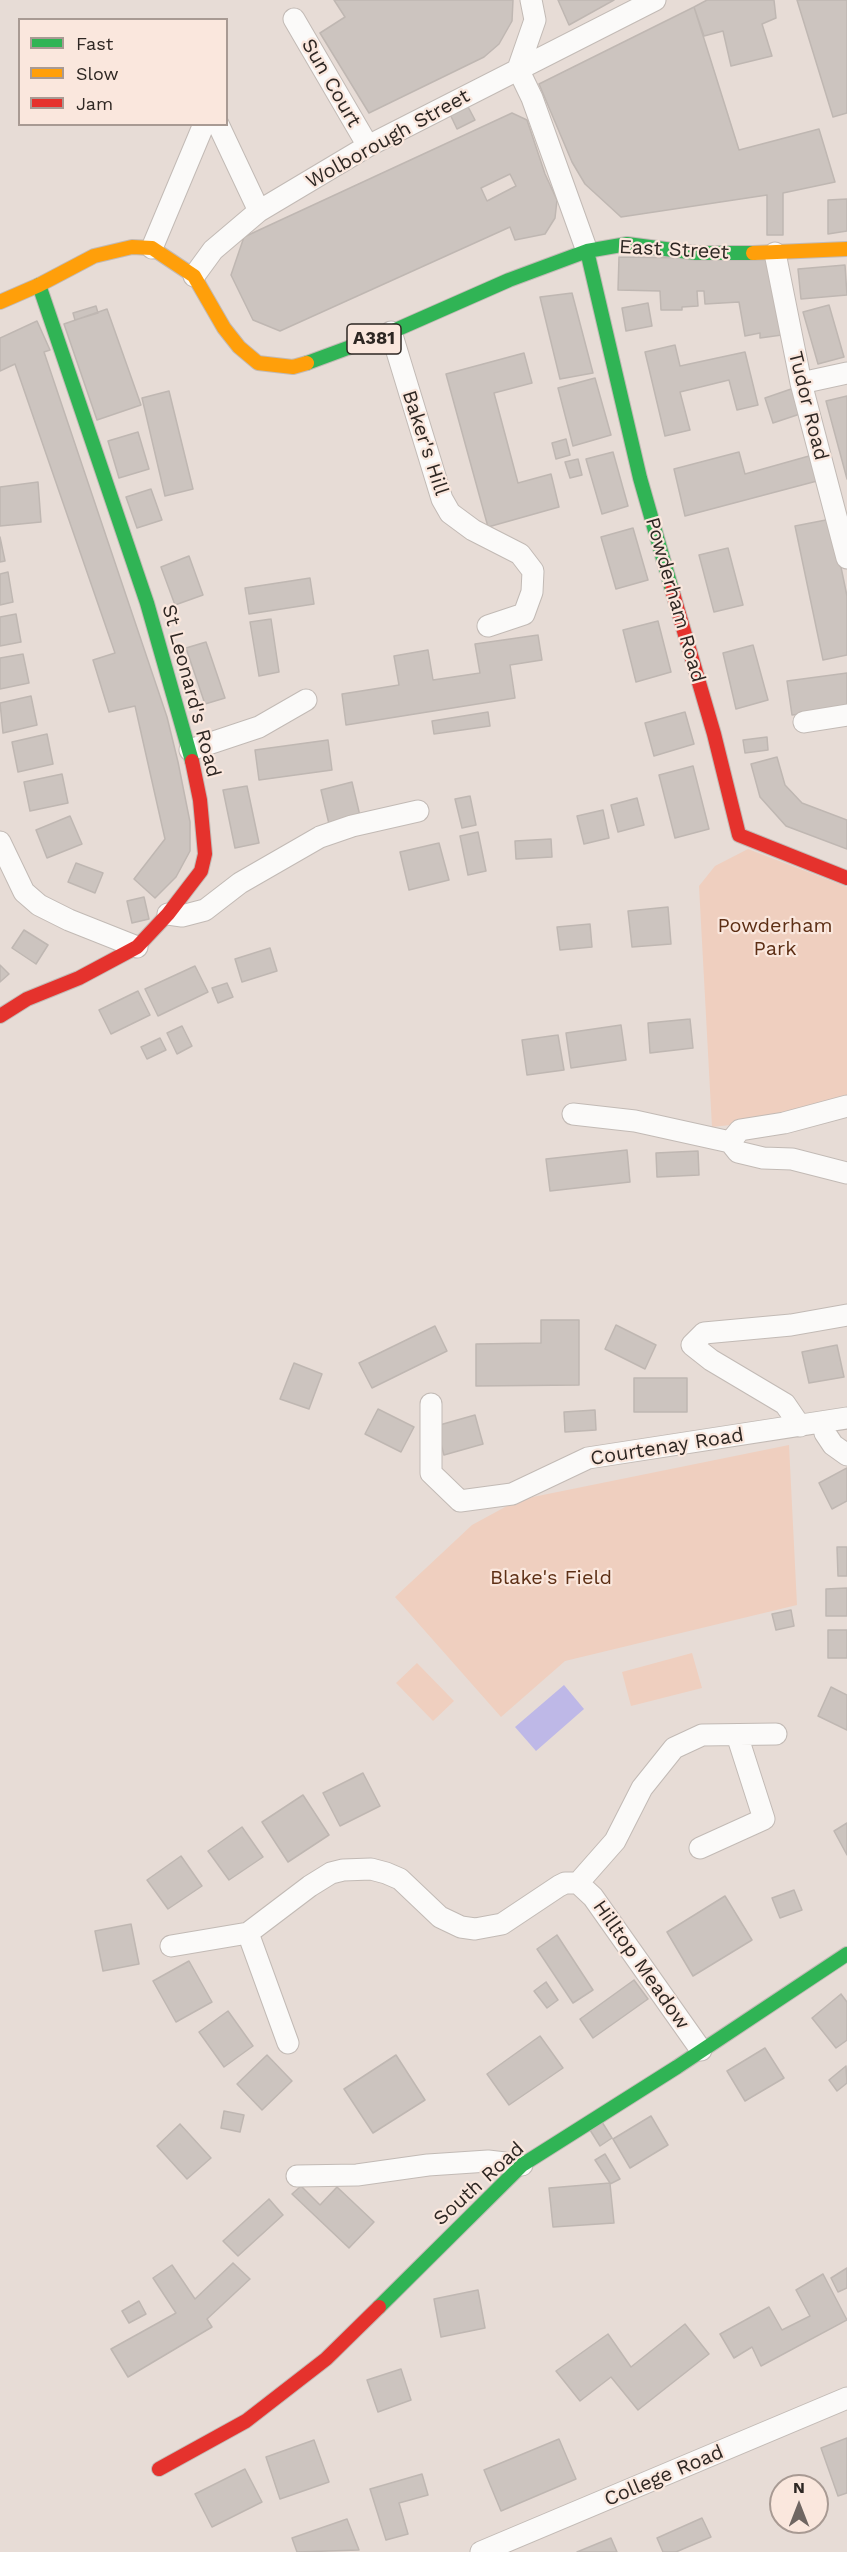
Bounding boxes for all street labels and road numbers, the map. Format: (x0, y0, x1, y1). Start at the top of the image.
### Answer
street label: Sun Court (296, 34, 366, 132)
street label: Wolborough Street (302, 84, 474, 194)
street label: East Street (618, 235, 730, 265)
road number: A381 (347, 324, 401, 354)
street label: Tudor Road (783, 349, 833, 463)
street label: Baker's Hill (397, 387, 453, 499)
street label: Powderham Road (640, 515, 710, 685)
street label: St Leonard's Road (156, 602, 226, 780)
street label: Courtenay Road (589, 1423, 745, 1471)
street label: Hilltop Meadow (587, 1896, 695, 2034)
street label: South Road (429, 2137, 529, 2231)
street label: College Road (601, 2440, 727, 2512)

